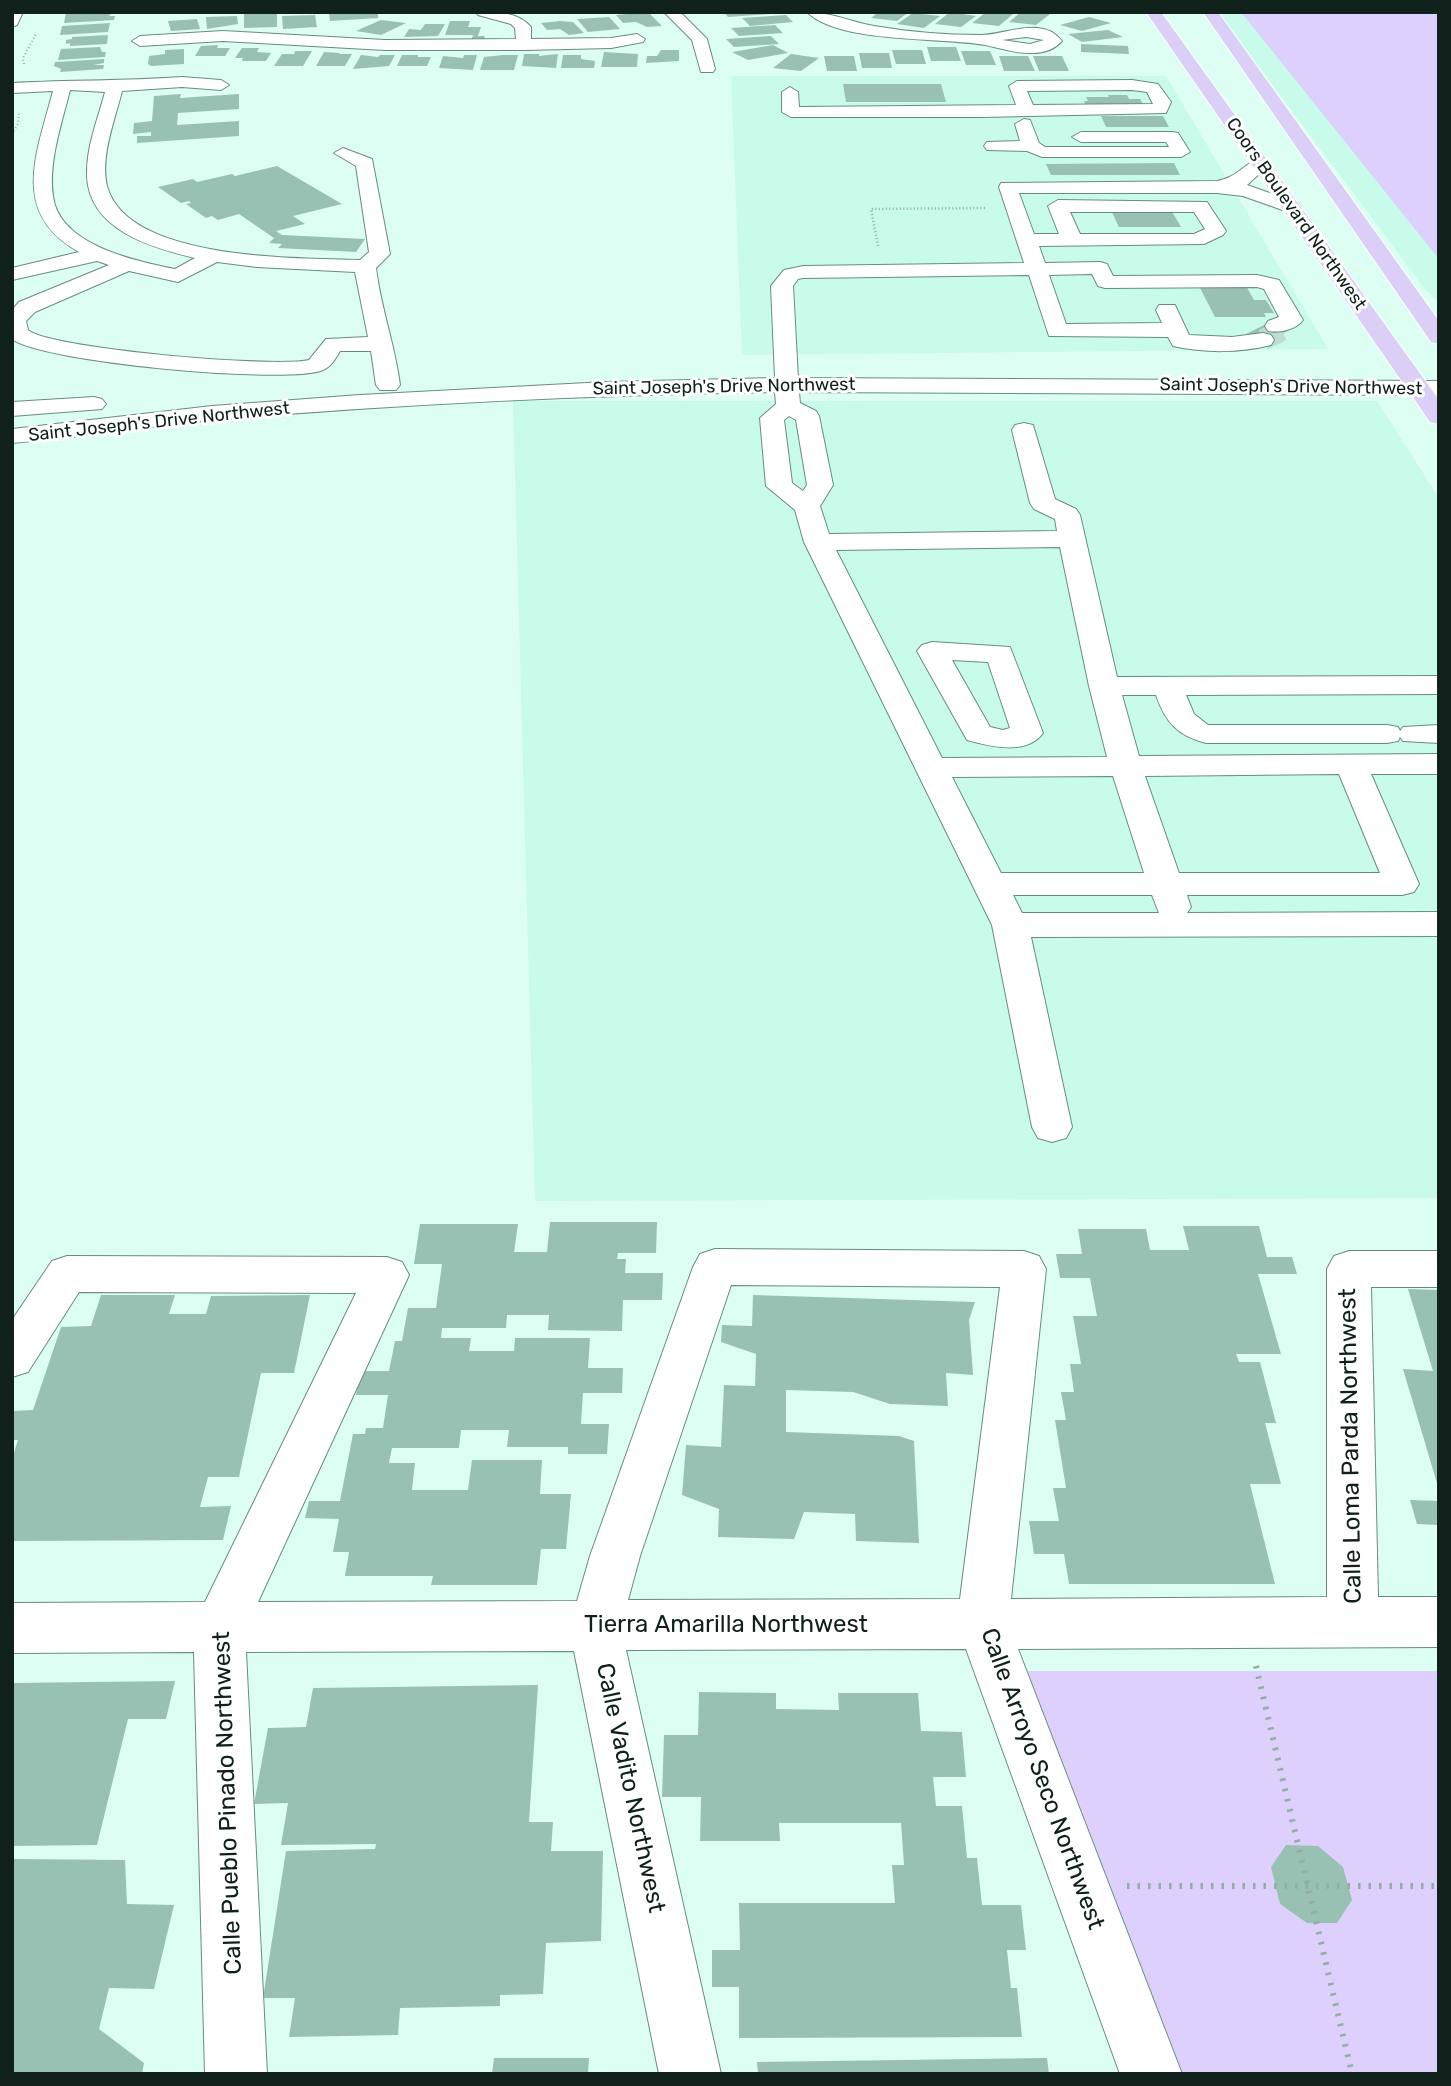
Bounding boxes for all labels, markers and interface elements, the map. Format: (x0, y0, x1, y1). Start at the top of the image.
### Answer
street label: Coors Boulevard Northwest (1221, 114, 1371, 314)
street label: Saint Joseph's Drive Northwest (592, 374, 856, 400)
street label: Saint Joseph's Drive Northwest (1159, 374, 1423, 400)
street label: Saint Joseph's Drive Northwest (27, 398, 291, 446)
street label: Calle Loma Parda Northwest (1334, 1288, 1368, 1604)
street label: Tierra Amarilla Northwest (584, 1611, 868, 1639)
street label: Calle Arroyo Seco Northwest (974, 1624, 1110, 1934)
street label: Calle Pueblo Pinado Northwest (208, 1631, 248, 1975)
street label: Calle Vadito Northwest (589, 1661, 671, 1915)

